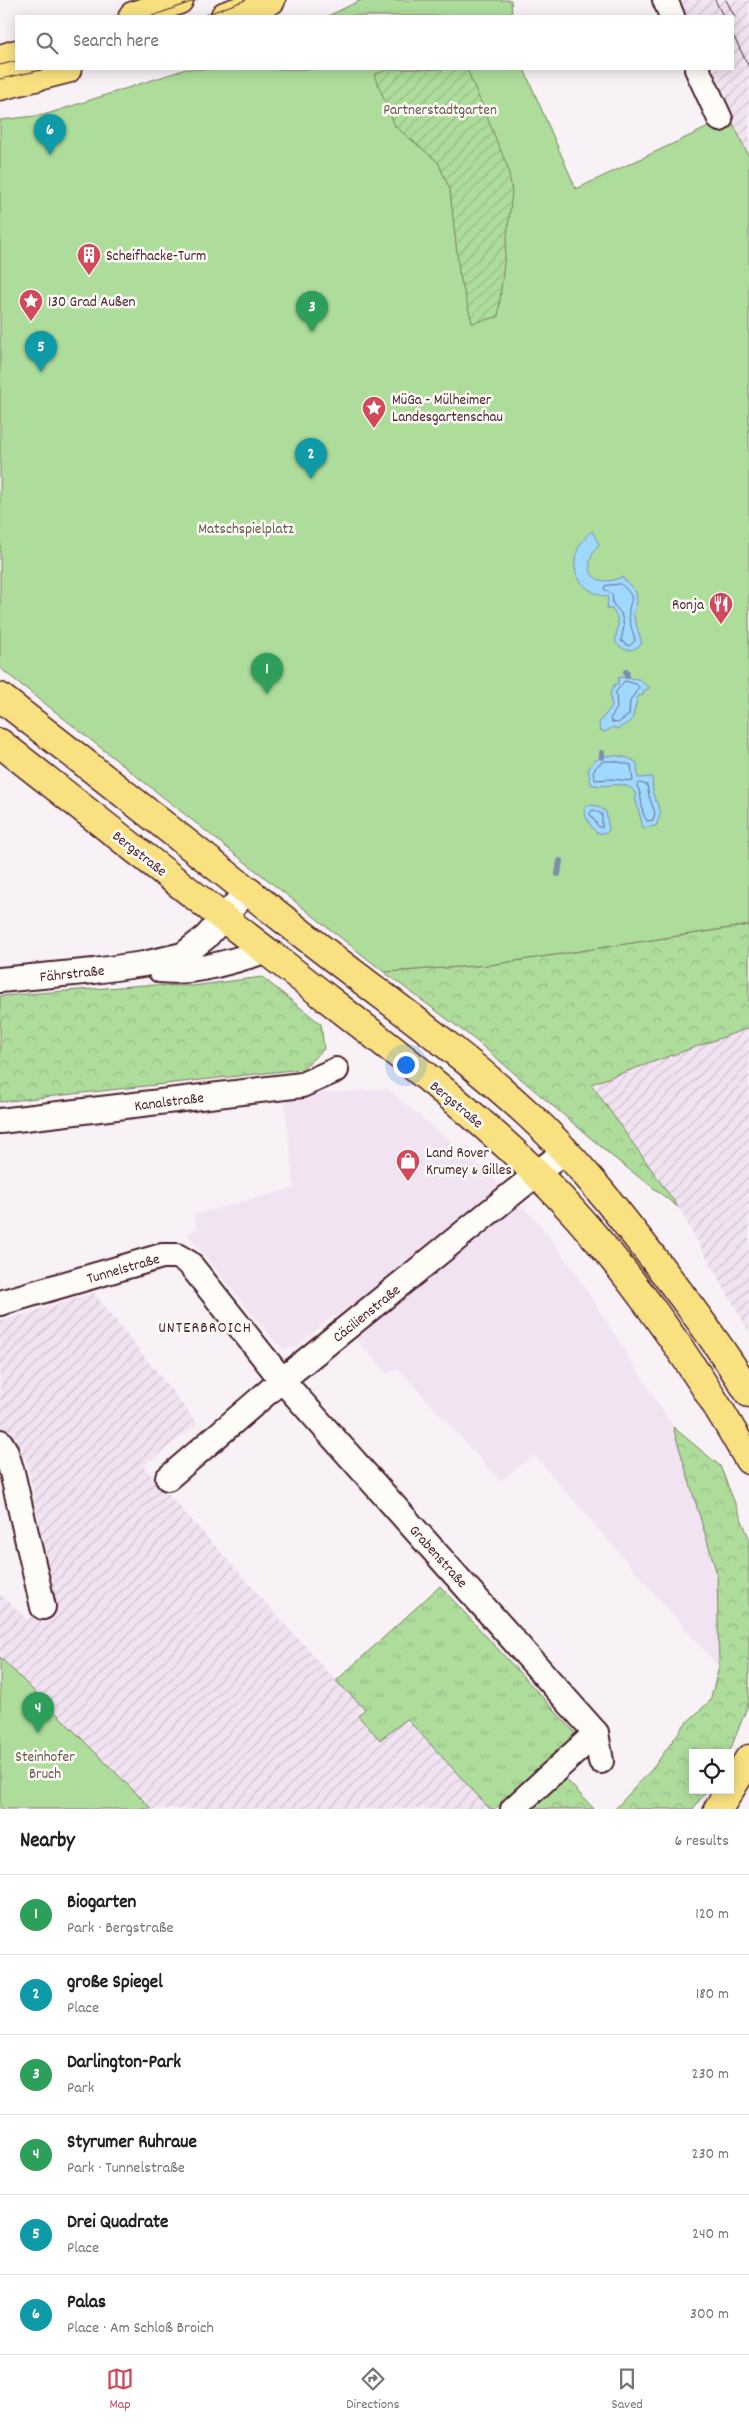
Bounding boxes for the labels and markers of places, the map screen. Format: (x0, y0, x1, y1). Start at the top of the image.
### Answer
pin: 6 (34, 114, 66, 155)
building icon: Scheifhacke-Turm (76, 242, 102, 276)
place label: Scheifhacke-Turm (106, 246, 206, 268)
place icon: 130 Grad Außen (18, 288, 44, 322)
pin: 3 (296, 291, 328, 332)
place label: 130 Grad Außen (48, 292, 136, 314)
pin: 5 (25, 331, 57, 372)
place label: MüGa - Mülheimer Landesgartenschau (392, 390, 503, 429)
place icon: MüGa - Mülheimer Landesgartenschau (361, 395, 387, 429)
pin: 2 (295, 438, 327, 479)
restaurant icon: Ronja (708, 591, 734, 625)
place label: Ronja (672, 595, 705, 617)
pin: 1 (251, 653, 283, 694)
place label: Land Rover Krumey & Gilles (426, 1143, 512, 1182)
shop icon: Land Rover Krumey & Gilles (395, 1148, 421, 1182)
pin: 4 (22, 1692, 54, 1733)

